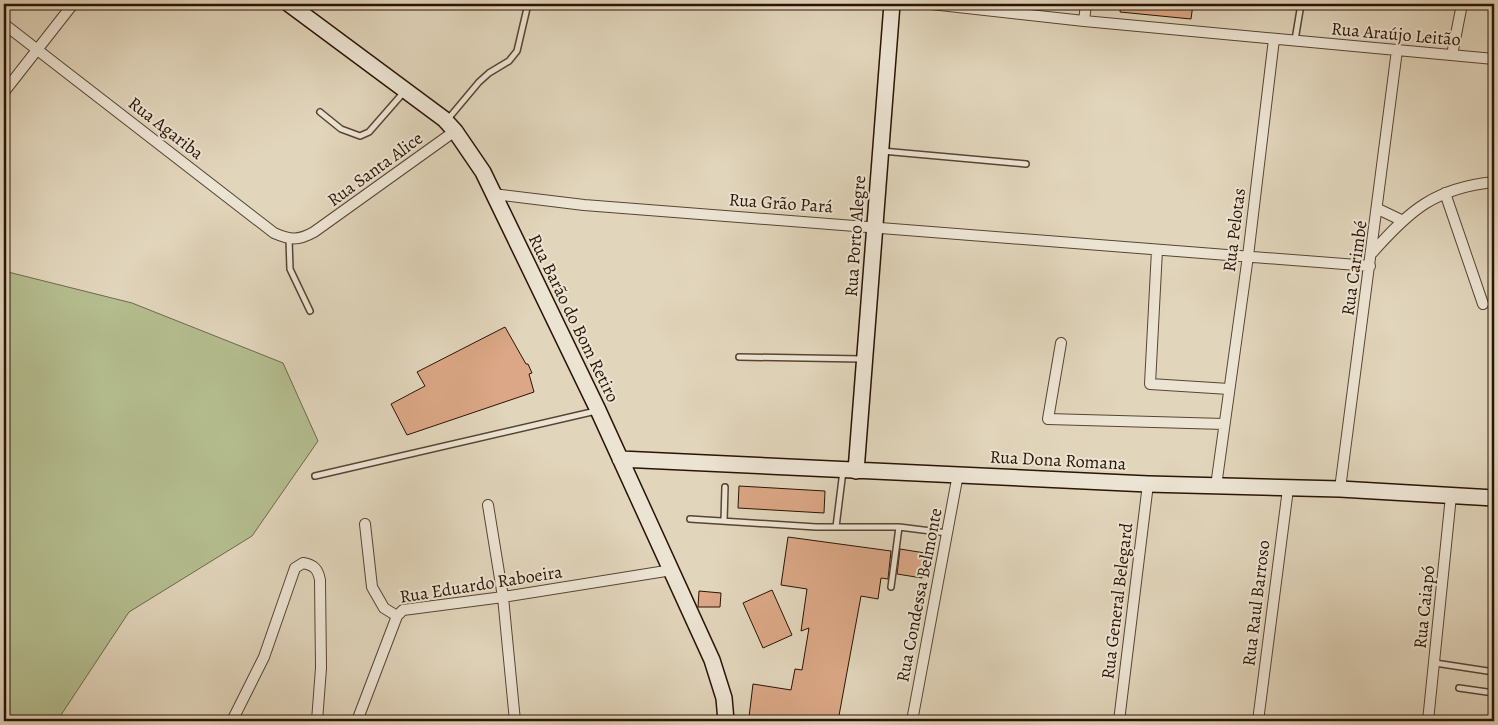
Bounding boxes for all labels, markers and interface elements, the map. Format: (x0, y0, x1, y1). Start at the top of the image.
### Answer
street label: Rua Araújo Leitão (1330, 16, 1462, 52)
street label: Rua Agariba (123, 91, 209, 165)
street label: Rua Santa Alice (322, 126, 428, 212)
street label: Rua Porto Alegre (839, 174, 871, 298)
street label: Rua Grão Pará (728, 187, 835, 219)
street label: Rua Pelotas (1217, 187, 1251, 273)
street label: Rua Carimbé (1335, 219, 1373, 317)
street label: Rua Barão do Bom Retiro (523, 230, 625, 406)
street label: Rua Dona Romana (989, 444, 1127, 476)
street label: Rua Condessa Belmonte (890, 506, 948, 684)
street label: Rua General Belegard (1096, 521, 1139, 681)
street label: Rua Raul Barroso (1236, 539, 1276, 667)
street label: Rua Eduardo Raboeira (398, 559, 565, 609)
street label: Rua Caiapó (1408, 564, 1440, 650)

